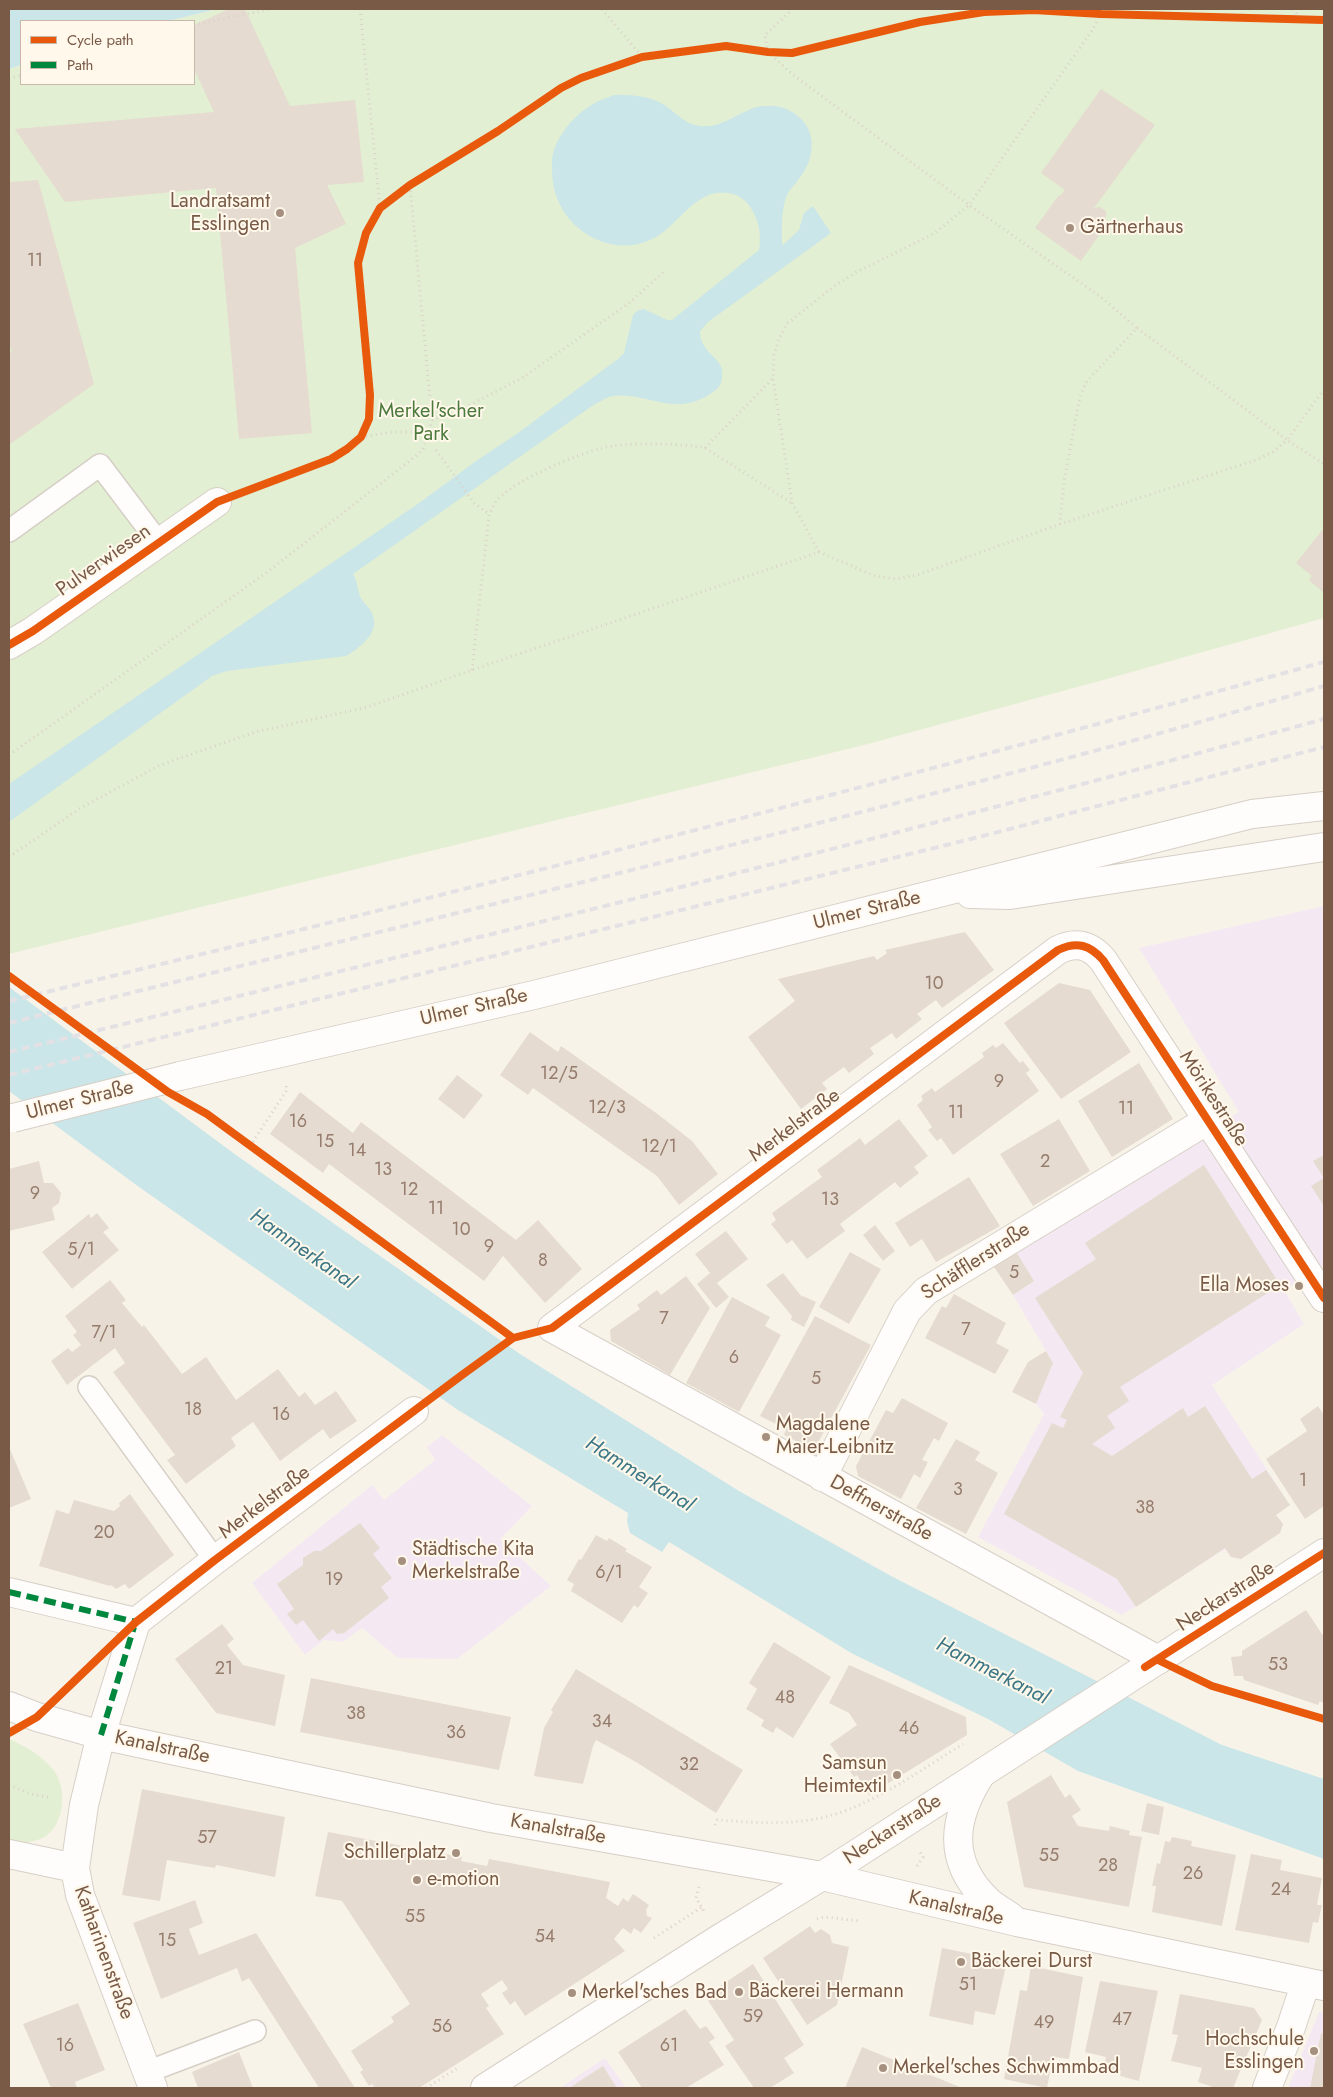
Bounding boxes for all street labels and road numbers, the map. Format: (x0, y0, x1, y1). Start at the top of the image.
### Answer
street label: Pulverwiesen (52, 520, 156, 602)
street label: Ulmer Straße (811, 886, 923, 936)
street label: Ulmer Straße (418, 984, 530, 1032)
street label: Mörikestraße (1173, 1047, 1253, 1151)
street label: Ulmer Straße (24, 1076, 136, 1126)
street label: Merkelstraße (745, 1084, 845, 1168)
street label: Schäfflerstraße (917, 1218, 1035, 1306)
street label: Merkelstraße (215, 1461, 315, 1545)
street label: Deffnerstraße (825, 1471, 937, 1547)
street label: Neckarstraße (1173, 1557, 1279, 1637)
street label: Kanalstraße (112, 1726, 212, 1770)
street label: Neckarstraße (840, 1790, 946, 1870)
street label: Kanalstraße (508, 1810, 608, 1850)
street label: Katharinenstraße (68, 1883, 138, 2023)
street label: Kanalstraße (906, 1886, 1006, 1932)

